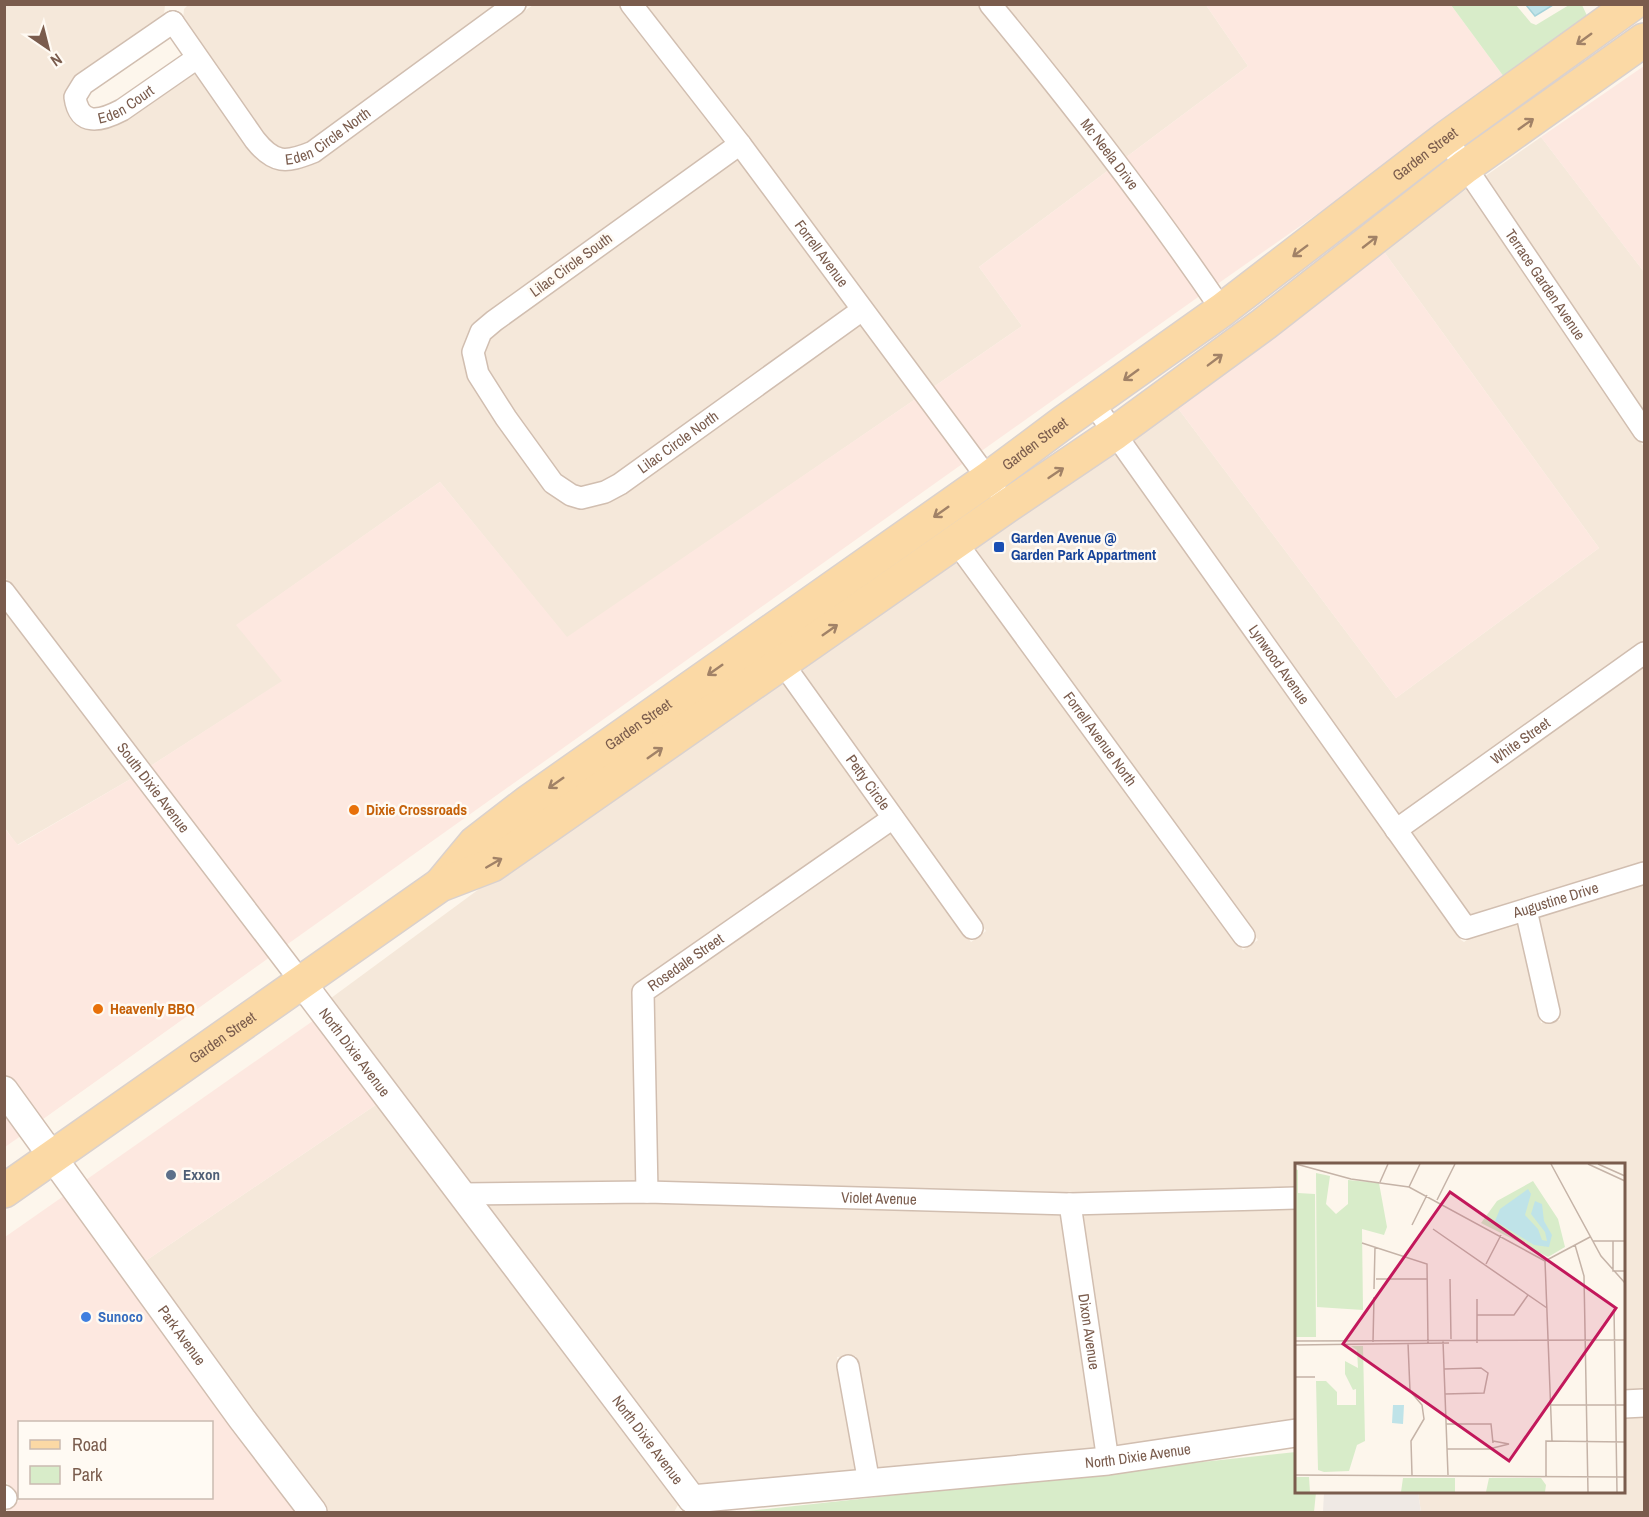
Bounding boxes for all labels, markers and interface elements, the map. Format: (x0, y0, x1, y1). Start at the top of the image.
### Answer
north arrow (18, 18, 78, 78)
one-way arrow (1577, 32, 1593, 45)
text: N (46, 49, 67, 72)
street label: Eden Court (96, 80, 158, 129)
street label: Eden Circle North (284, 102, 375, 170)
street label: Mc Neela Drive (1076, 114, 1144, 194)
one-way arrow (1517, 118, 1533, 131)
street label: Garden Street (1388, 122, 1462, 186)
street label: Forrell Avenue (790, 216, 854, 291)
street label: Terrace Garden Avenue (1500, 225, 1591, 344)
street label: Lilac Circle South (525, 228, 616, 302)
one-way arrow (1362, 235, 1378, 248)
one-way arrow (1292, 244, 1308, 257)
one-way arrow (1207, 354, 1223, 367)
one-way arrow (1124, 369, 1140, 381)
street label: Lilac Circle North (633, 405, 723, 478)
street label: Garden Street (997, 411, 1072, 475)
one-way arrow (1047, 467, 1064, 479)
one-way arrow (933, 506, 949, 518)
place label: Garden Avenue @ Garden Park Appartment (1011, 527, 1156, 565)
marker: Garden Avenue @ Garden Park Appartment (992, 540, 1006, 554)
street label: Lynwood Avenue (1244, 620, 1315, 709)
one-way arrow (822, 624, 838, 636)
one-way arrow (708, 664, 724, 676)
street label: Forrell Avenue North (1059, 687, 1142, 790)
street label: Garden Street (600, 693, 676, 755)
street label: White Street (1486, 712, 1555, 769)
street label: South Dixie Avenue (112, 738, 195, 837)
one-way arrow (646, 747, 663, 759)
street label: Petty Circle (841, 750, 895, 814)
one-way arrow (548, 777, 564, 789)
place label: Dixie Crossroads (366, 799, 467, 820)
marker: Dixie Crossroads (347, 803, 361, 817)
one-way arrow (485, 856, 502, 868)
street label: Augustine Drive (1509, 877, 1601, 923)
street label: Rosedale Street (643, 928, 728, 996)
place label: Heavenly BBQ (110, 998, 195, 1019)
marker: Heavenly BBQ (91, 1002, 105, 1016)
street label: North Dixie Avenue (314, 1003, 395, 1101)
street label: Garden Street (185, 1006, 260, 1068)
inset map (1295, 1163, 1625, 1493)
place label: Exxon (183, 1164, 220, 1185)
marker: Exxon (164, 1168, 178, 1182)
street label: Violet Avenue (841, 1187, 917, 1210)
street label: Dixon Avenue (1073, 1292, 1105, 1371)
street label: Park Avenue (153, 1301, 211, 1370)
place label: Sunoco (98, 1306, 143, 1327)
marker: Sunoco (79, 1310, 93, 1324)
street label: North Dixie Avenue (607, 1391, 688, 1489)
legend (18, 1421, 213, 1499)
text: Road (72, 1432, 107, 1457)
street label: North Dixie Avenue (1084, 1438, 1192, 1473)
text: Park (72, 1462, 103, 1487)

